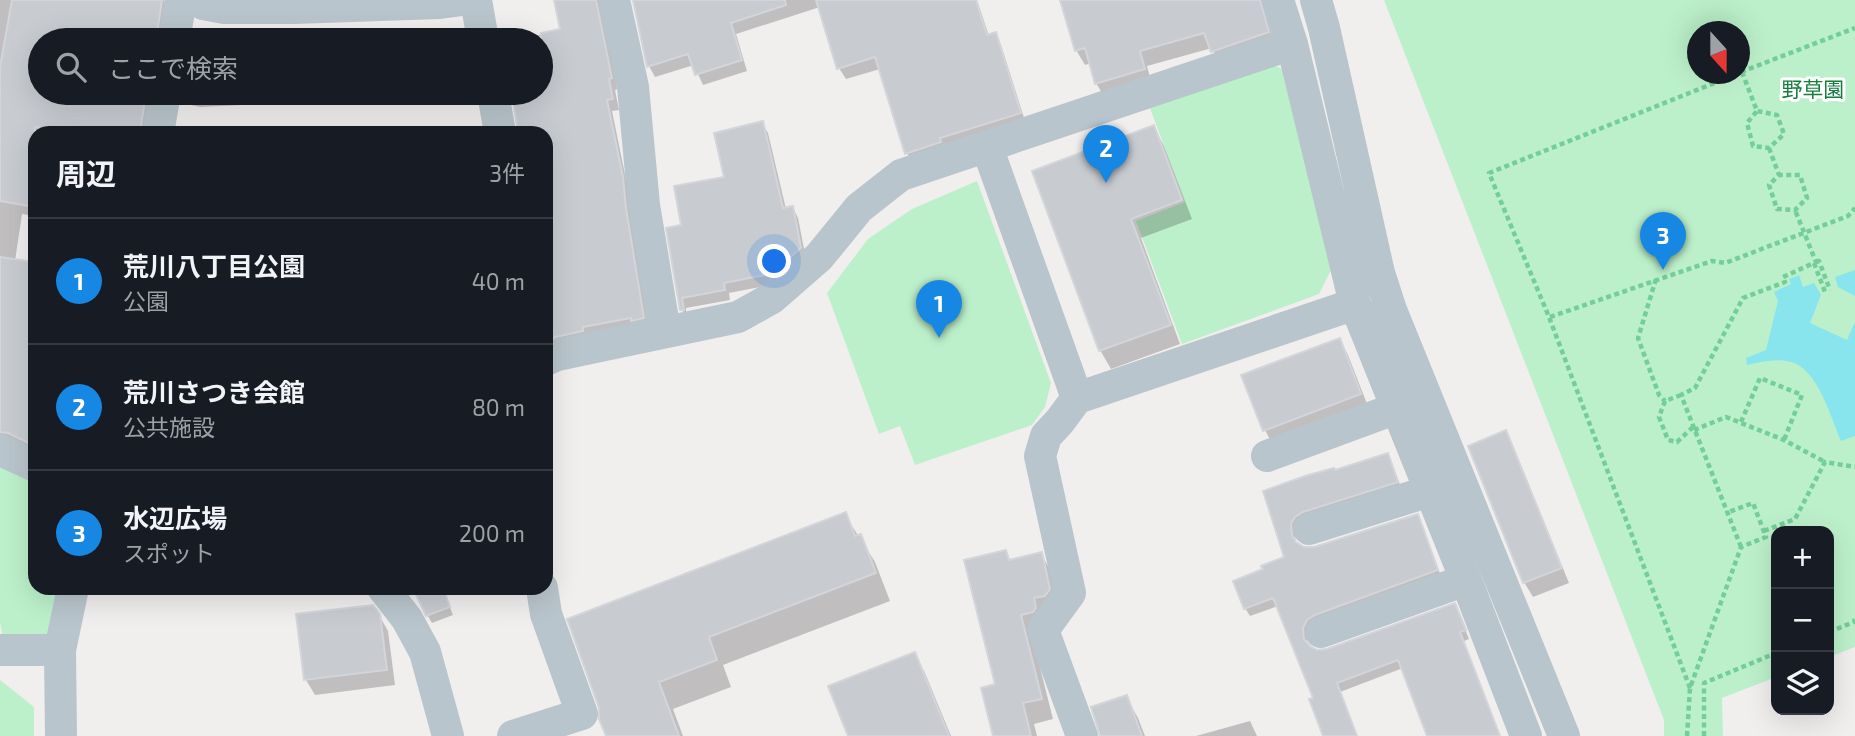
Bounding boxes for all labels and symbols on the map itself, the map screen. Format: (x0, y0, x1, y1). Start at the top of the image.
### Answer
north arrow (1687, 21, 1750, 84)
park label: 野草園 (1782, 76, 1845, 101)
pin: 2 (1083, 125, 1129, 183)
pin: 3 (1640, 212, 1686, 270)
your location (757, 244, 791, 278)
pin: 1 (916, 280, 962, 338)

